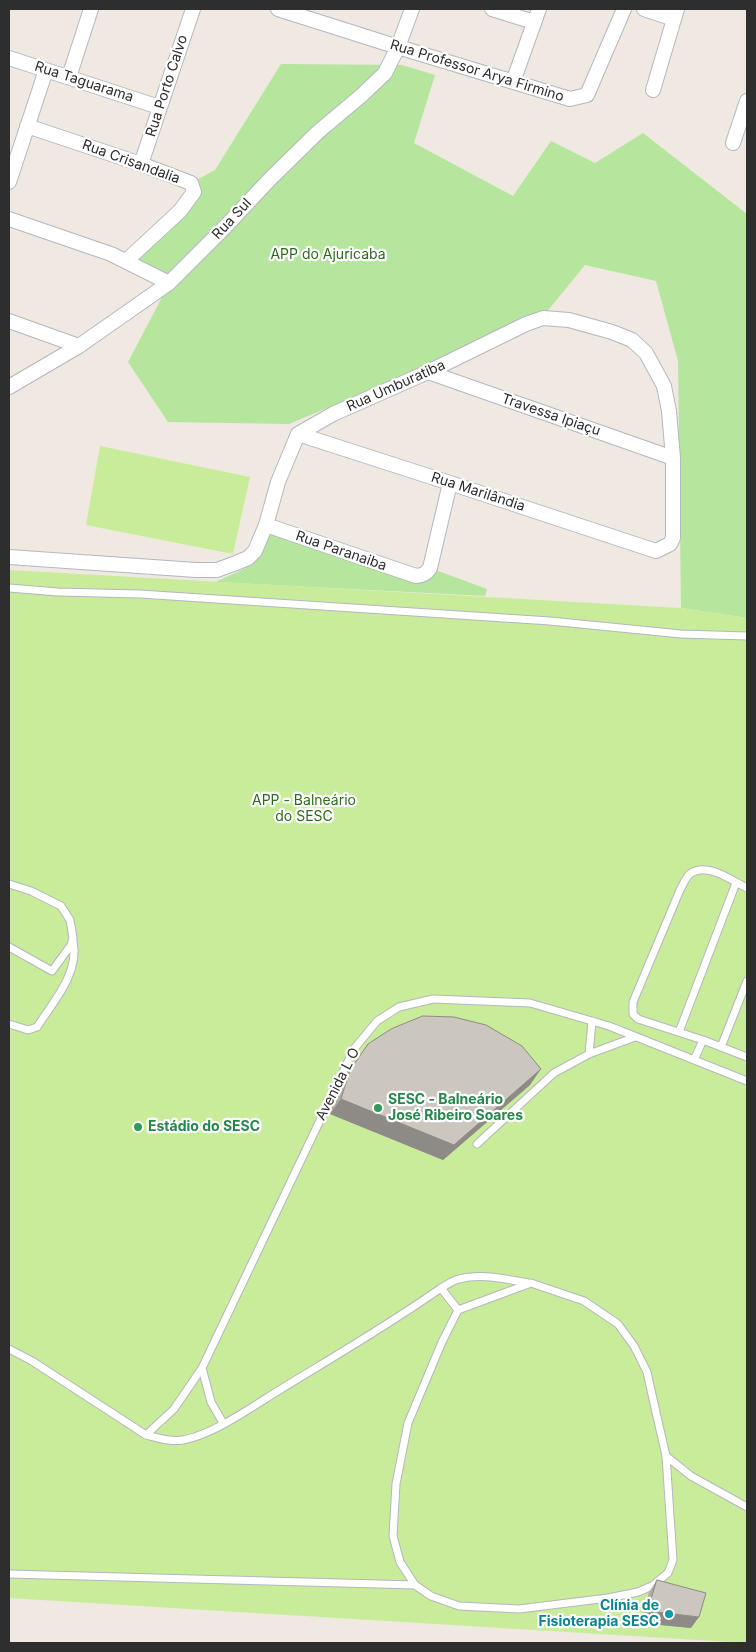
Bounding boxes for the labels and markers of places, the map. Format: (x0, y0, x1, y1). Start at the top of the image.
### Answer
place label: SESC - Balneário José Ribeiro Soares (388, 1092, 523, 1124)
marker: SESC - Balneário José Ribeiro Soares (372, 1102, 384, 1114)
place label: Estádio do SESC (148, 1119, 260, 1135)
marker: Estádio do SESC (132, 1121, 144, 1133)
place label: Clínia de Fisioterapia SESC (539, 1598, 659, 1630)
marker: Clínia de Fisioterapia SESC (663, 1608, 675, 1620)

